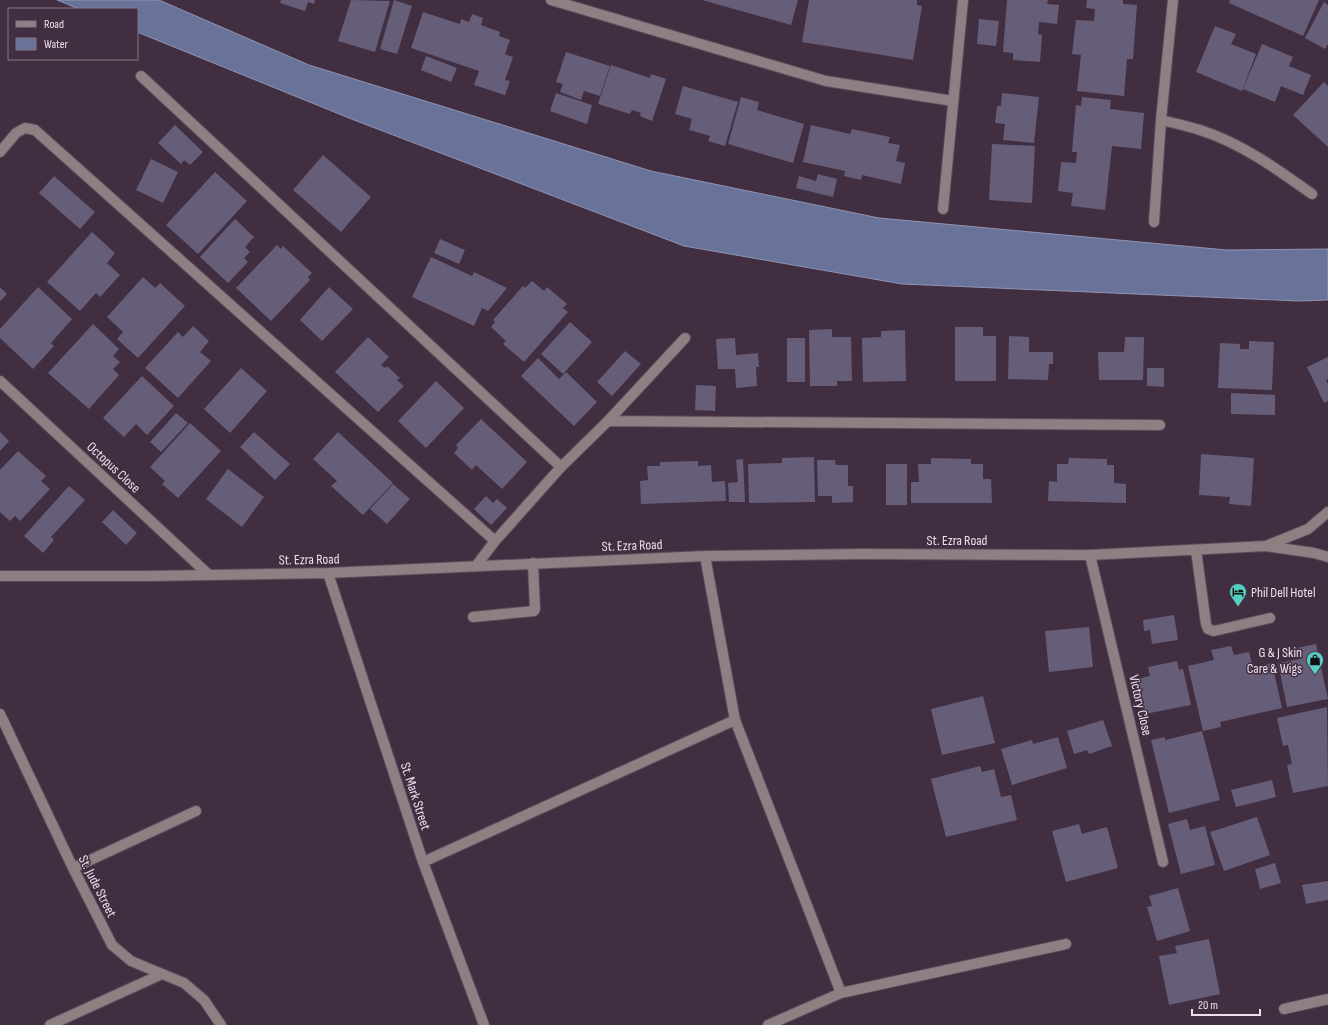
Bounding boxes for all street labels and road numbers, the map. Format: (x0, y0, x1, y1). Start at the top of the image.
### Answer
street label: Octopus Close (83, 438, 144, 496)
street label: St. Ezra Road (927, 532, 988, 549)
street label: St. Ezra Road (601, 536, 663, 555)
street label: St. Ezra Road (278, 550, 340, 569)
street label: Victory Close (1125, 673, 1156, 737)
street label: St. Mark Street (397, 760, 434, 832)
street label: St. Jude Street (75, 852, 120, 920)

